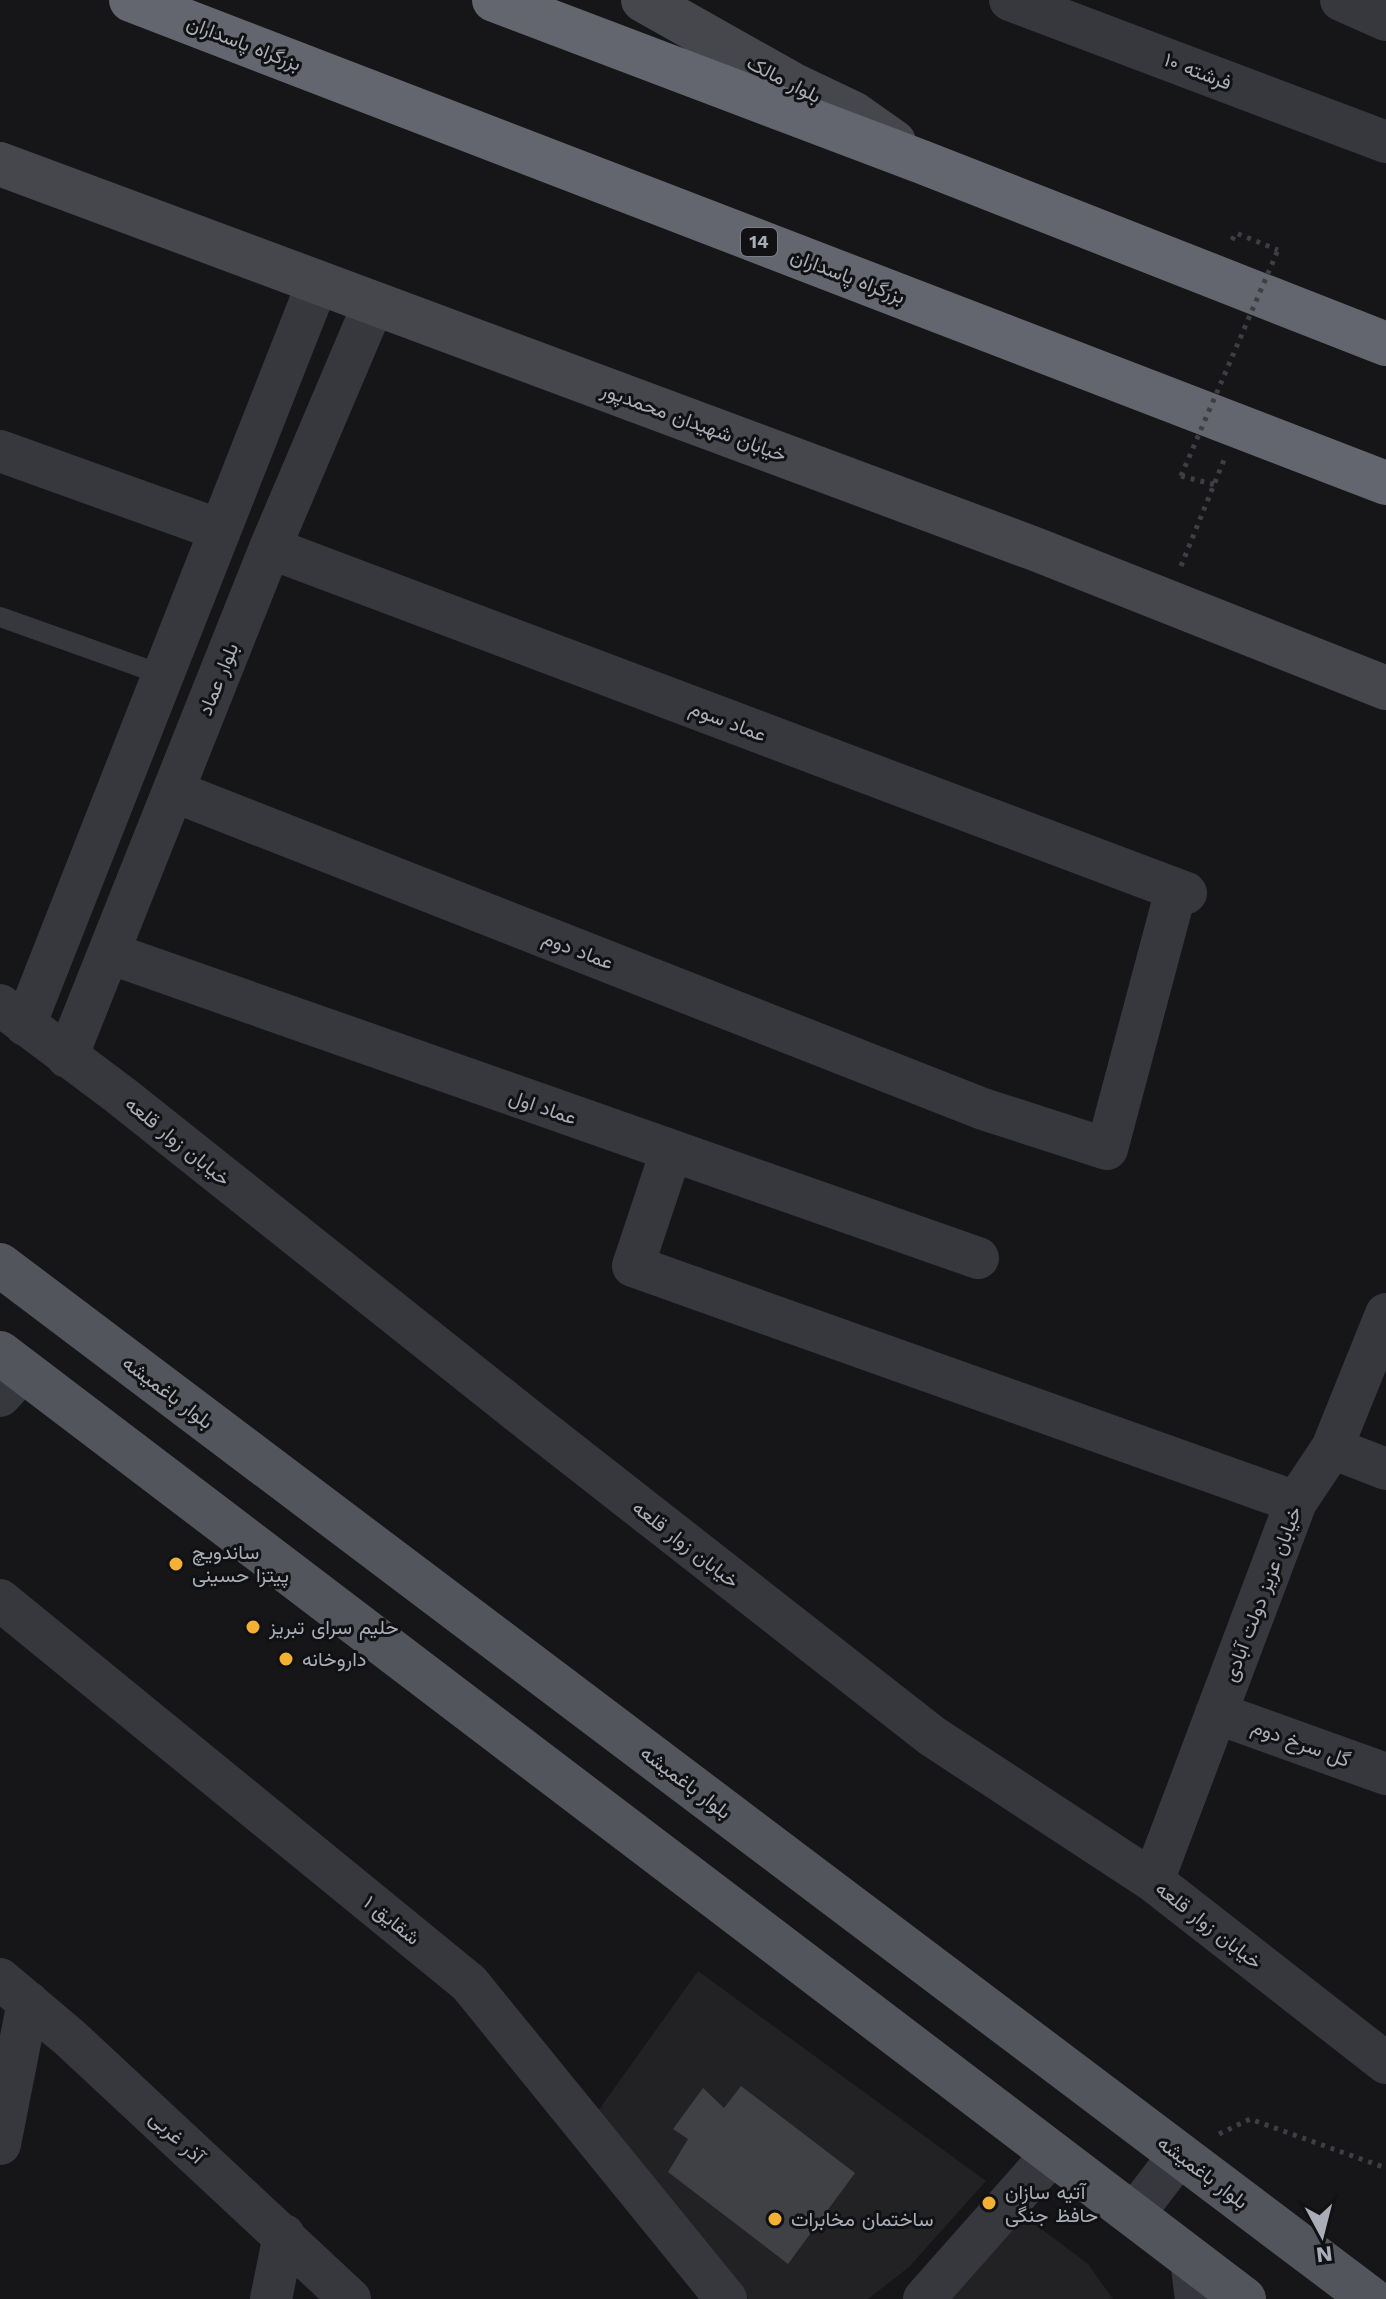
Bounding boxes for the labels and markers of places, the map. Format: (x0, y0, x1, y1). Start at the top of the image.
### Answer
place label: ساندویچ پیتزا حسینی (192, 1540, 289, 1589)
marker: ساندویچ پیتزا حسینی (167, 1555, 185, 1573)
place label: حلیم سرای تبریز (268, 1615, 399, 1640)
marker: حلیم سرای تبریز (244, 1618, 262, 1636)
place label: داروخانه (302, 1647, 366, 1672)
marker: داروخانه (277, 1650, 295, 1668)
place label: آتیه سازان حافظ جنگی (1005, 2180, 1098, 2227)
marker: آتیه سازان حافظ جنگی (980, 2194, 998, 2212)
place label: ساختمان مخابرات (791, 2207, 934, 2232)
marker: ساختمان مخابرات (766, 2210, 784, 2228)

